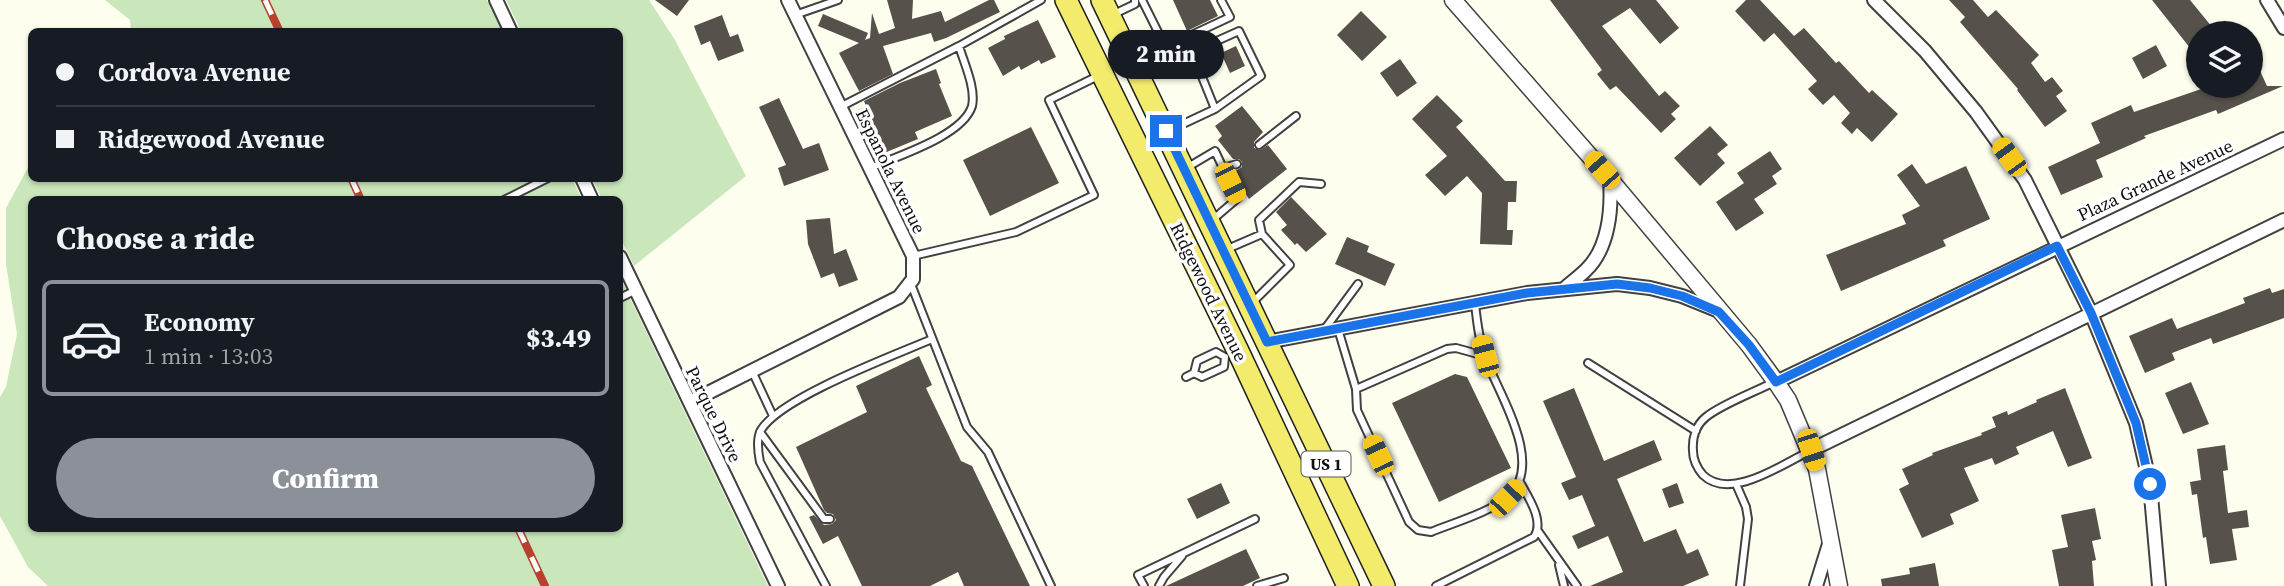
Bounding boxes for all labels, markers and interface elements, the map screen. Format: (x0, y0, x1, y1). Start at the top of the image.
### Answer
map controls (2186, 21, 2263, 98)
button: layers (2186, 21, 2263, 98)
callout: 2 min (1108, 30, 1224, 78)
text: 2 min (1136, 38, 1196, 70)
text: Cordova Avenue (98, 54, 291, 90)
street label: Espanola Avenue (850, 104, 932, 238)
route end (1150, 115, 1182, 147)
text: Ridgewood Avenue (98, 121, 325, 157)
street label: Plaza Grande Avenue (2073, 133, 2237, 227)
car (1989, 134, 2030, 180)
car (1581, 147, 1624, 193)
car (1212, 160, 1249, 206)
text: Choose a ride (56, 216, 255, 260)
street label: Ridgewood Avenue (1164, 218, 1254, 366)
text: Economy (144, 304, 255, 340)
icon: car (60, 307, 123, 370)
text: $3.49 (526, 320, 591, 356)
car (1470, 333, 1501, 379)
text: 1 min · 13:03 (144, 340, 273, 372)
street label: Parque Drive (680, 362, 748, 466)
car (1795, 427, 1828, 473)
car (1360, 432, 1397, 478)
button: Confirm (56, 438, 595, 518)
road number: US 1 (1302, 452, 1350, 477)
route start (2134, 468, 2166, 500)
car (1485, 476, 1530, 520)

